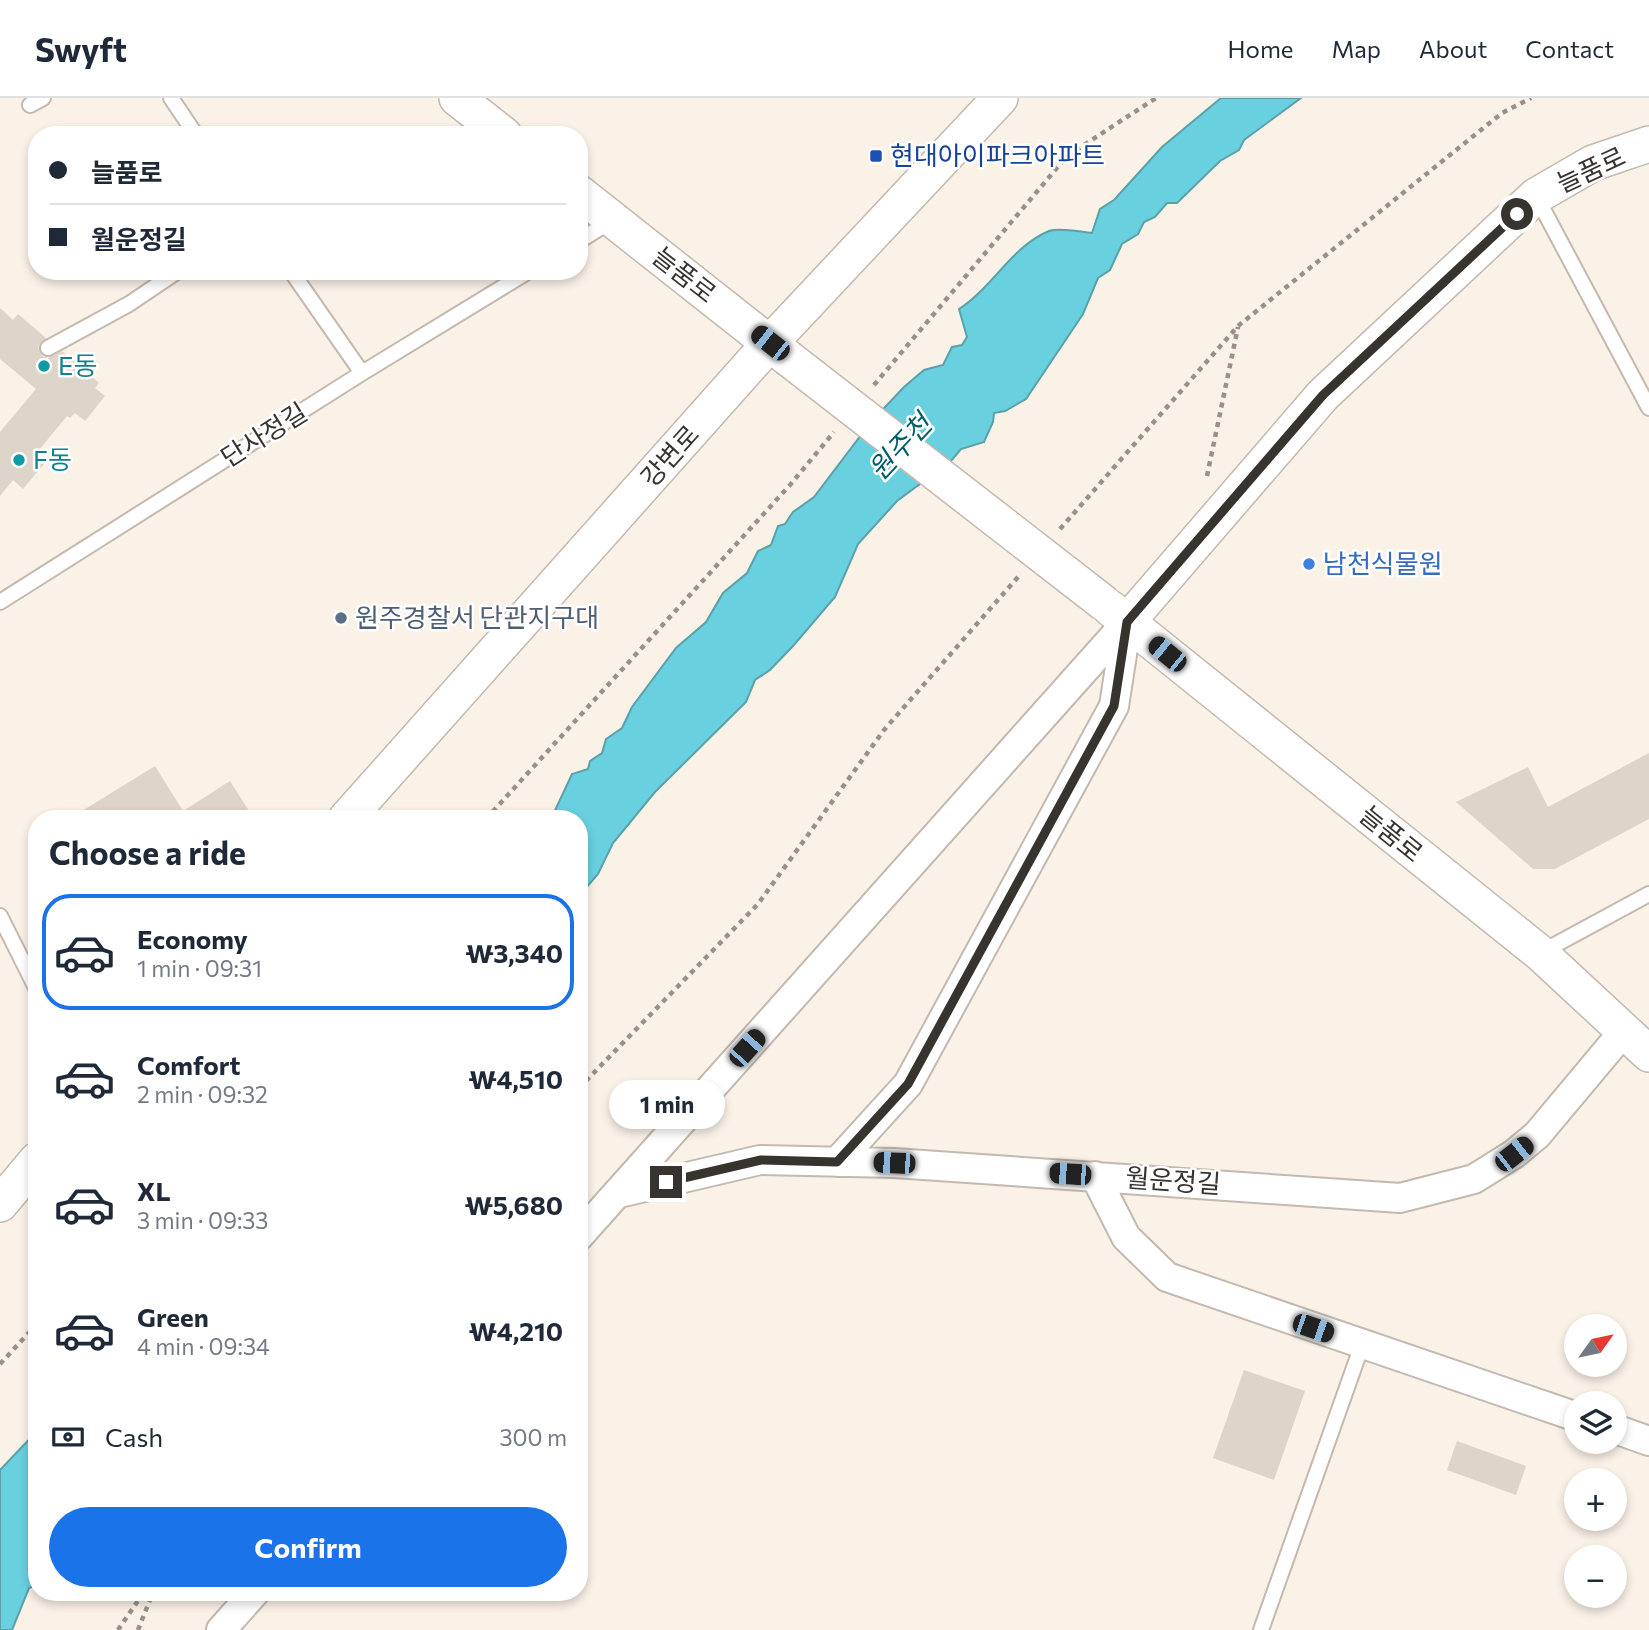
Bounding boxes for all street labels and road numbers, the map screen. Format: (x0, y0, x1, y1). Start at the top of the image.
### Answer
street label: 늘품로 (1551, 139, 1629, 198)
street label: 늘품로 (647, 240, 723, 308)
street label: 단사정길 (214, 395, 312, 472)
street label: 강변로 (633, 418, 704, 492)
street label: 늘품로 (1354, 798, 1430, 867)
street label: 월운정길 (1124, 1161, 1222, 1198)

